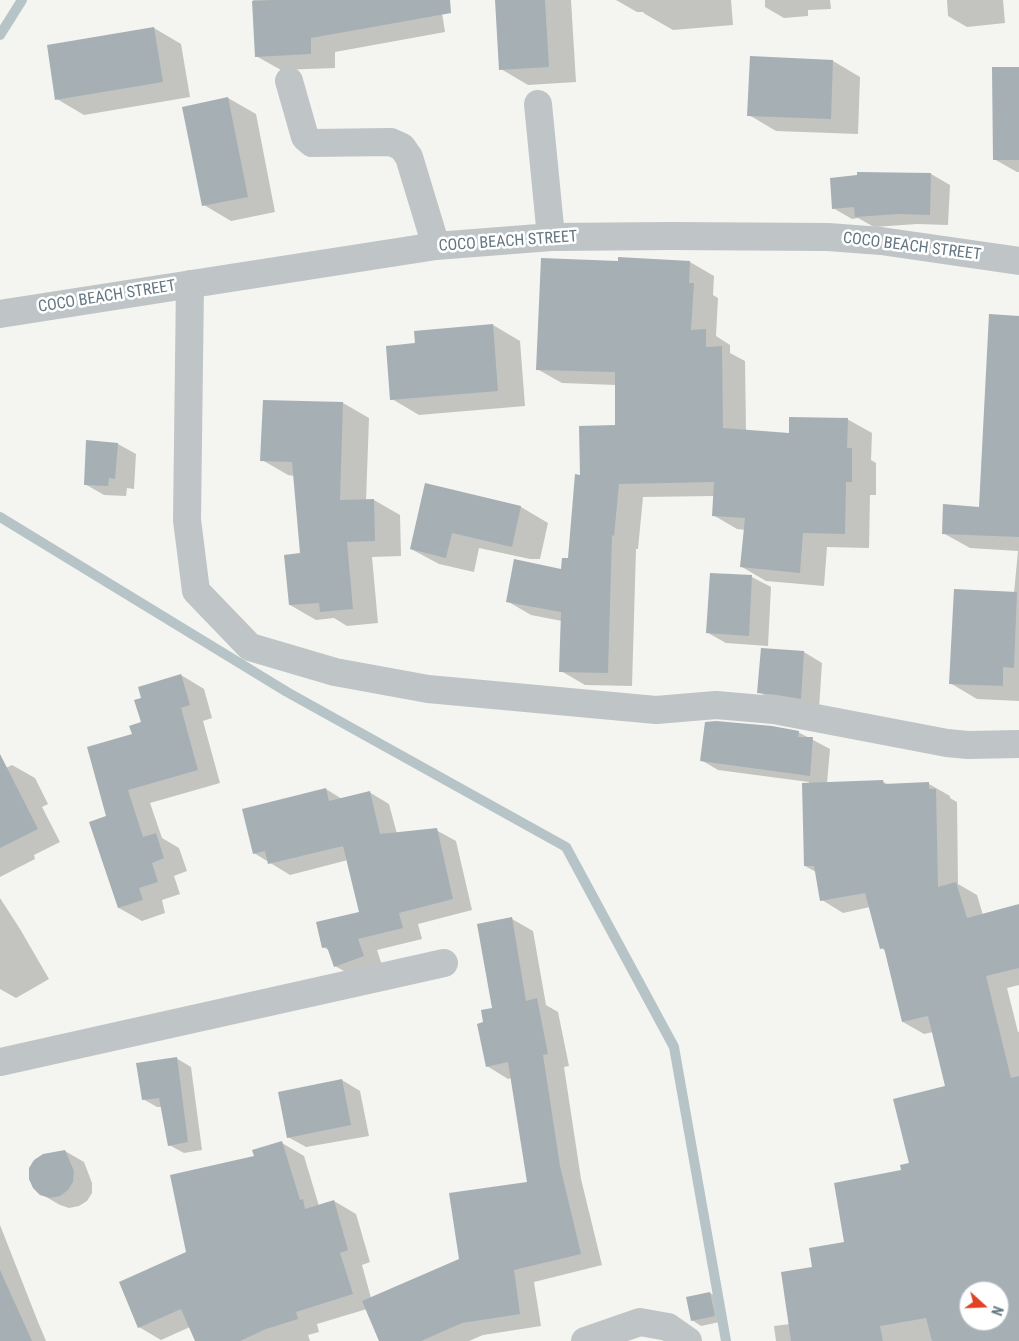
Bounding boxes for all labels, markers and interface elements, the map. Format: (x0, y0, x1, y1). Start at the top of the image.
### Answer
street label: COCO BEACH STREET (438, 228, 578, 256)
street label: COCO BEACH STREET (842, 229, 982, 265)
street label: COCO BEACH STREET (37, 277, 177, 317)
north arrow (959, 1281, 1009, 1331)
text: N (988, 1304, 1006, 1318)

